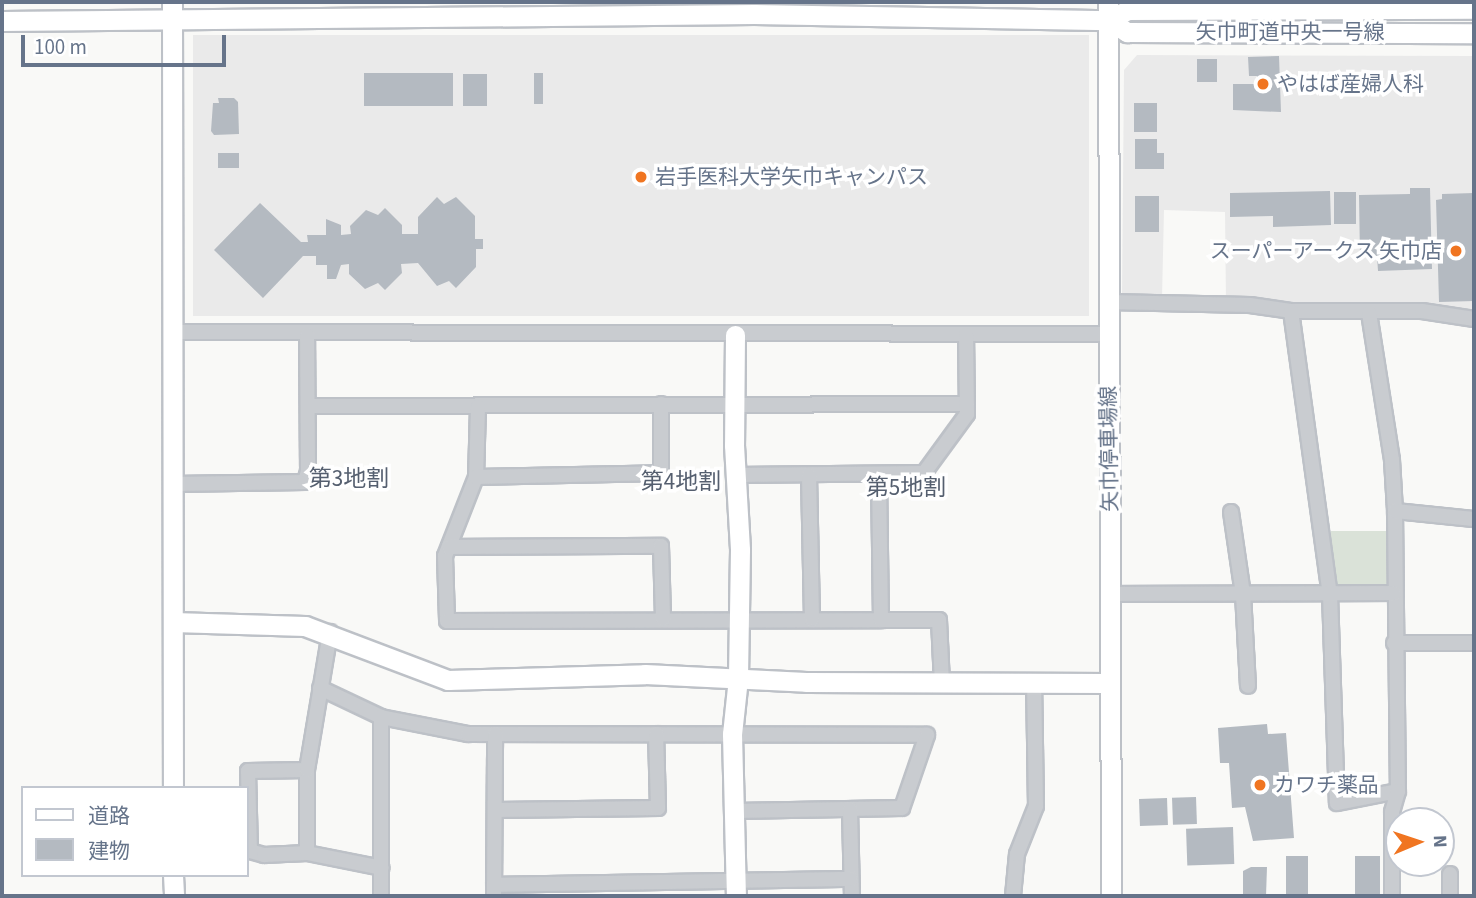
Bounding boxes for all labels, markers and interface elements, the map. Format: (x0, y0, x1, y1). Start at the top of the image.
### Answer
street label: 矢巾町道中央一号線 (1196, 19, 1384, 45)
scale bar (24, 21, 229, 65)
text: 100 m (34, 32, 87, 62)
place label: やはば産婦人科 (1277, 71, 1424, 97)
marker: やはば産婦人科 (1255, 76, 1271, 92)
place label: 岩手医科大学矢巾キャンパス (655, 164, 928, 190)
marker: 岩手医科大学矢巾キャンパス (633, 169, 649, 185)
place label: スーパーアークス 矢巾店 (1208, 238, 1442, 264)
marker: スーパーアークス 矢巾店 (1448, 243, 1464, 259)
street label: 矢巾停車場線 (1095, 386, 1123, 512)
district label: 第3地割 (309, 465, 389, 493)
district label: 第4地割 (641, 468, 721, 496)
district label: 第5地割 (866, 474, 946, 502)
place label: カワチ薬品 (1274, 772, 1379, 798)
marker: カワチ薬品 (1252, 777, 1268, 793)
legend (21, 786, 248, 877)
text: 道路 (88, 801, 130, 831)
north arrow (1385, 807, 1455, 877)
text: N (1426, 835, 1453, 848)
text: 建物 (88, 836, 130, 866)

